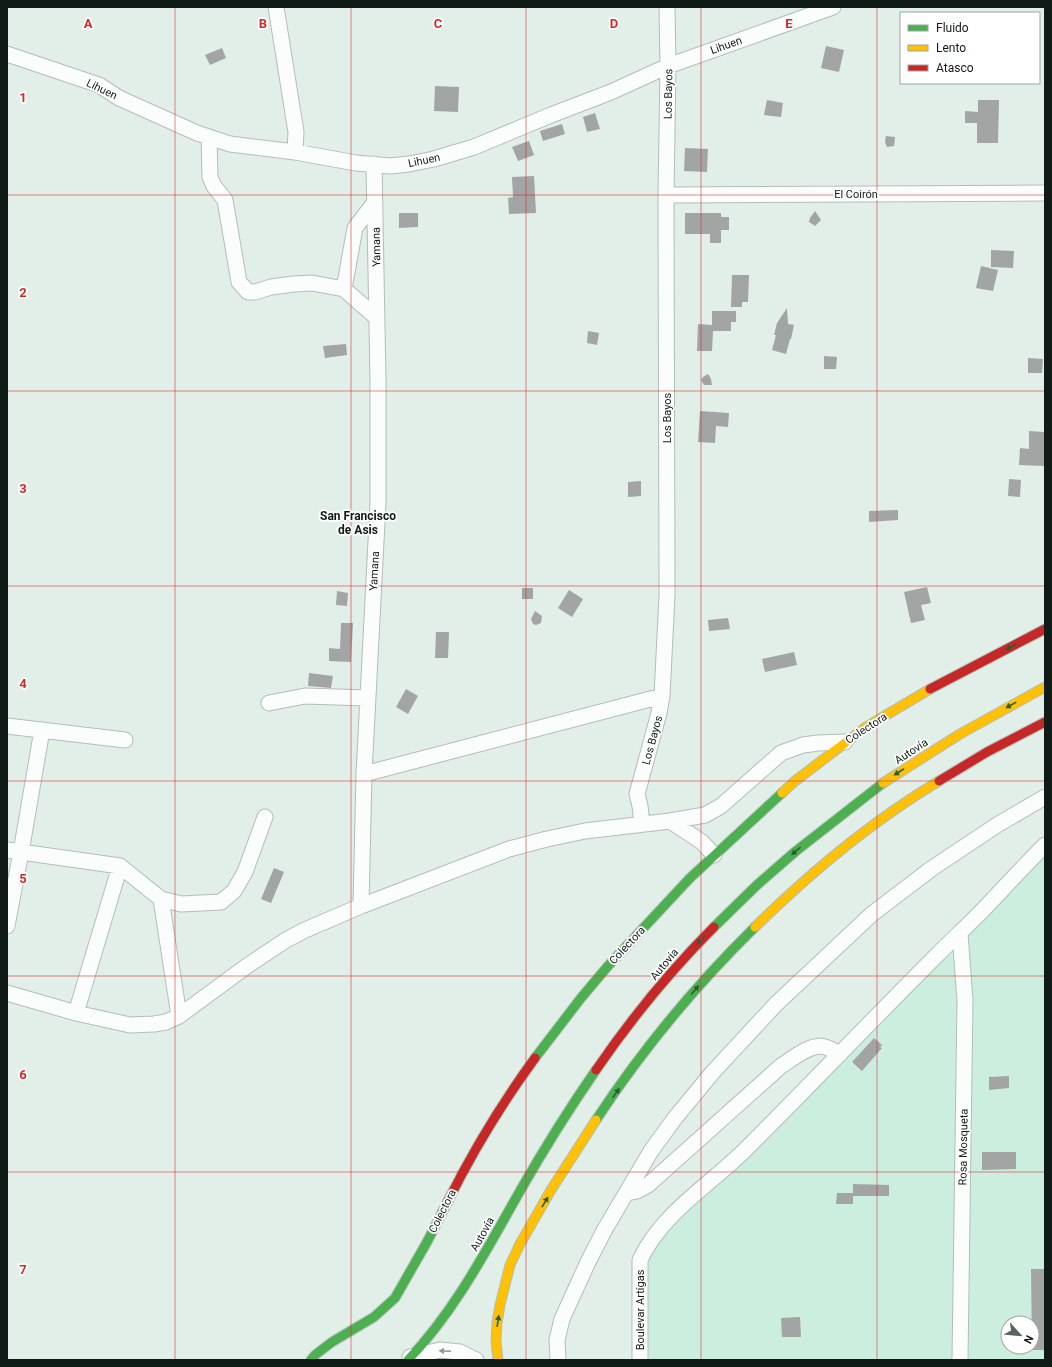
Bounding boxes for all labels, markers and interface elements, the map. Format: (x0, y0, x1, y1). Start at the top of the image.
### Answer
legend (900, 12, 1040, 84)
text: A (84, 16, 93, 31)
text: B (259, 16, 267, 31)
text: C (434, 16, 443, 31)
text: D (610, 16, 618, 31)
text: E (785, 16, 793, 31)
text: Fluido (936, 21, 969, 35)
street label: Lihuen (709, 34, 744, 57)
text: Lento (936, 41, 966, 55)
text: Atasco (936, 61, 974, 75)
street label: Los Bayos (662, 68, 675, 119)
street label: Lihuen (84, 76, 119, 102)
text: 1 (19, 90, 27, 105)
street label: Lihuen (407, 151, 441, 170)
street label: El Coirón (834, 188, 878, 201)
street label: Yamana (370, 227, 383, 267)
text: 2 (19, 285, 27, 300)
street label: Los Bayos (661, 392, 674, 443)
text: 3 (19, 481, 27, 496)
district label: San Francisco de Asis (320, 509, 396, 537)
street label: Yamana (367, 551, 382, 591)
one-way arrow (1005, 644, 1016, 650)
text: 4 (19, 676, 27, 691)
one-way arrow (1005, 702, 1017, 709)
street label: Colectora (843, 710, 890, 747)
street label: Los Bayos (640, 714, 665, 766)
street label: Autovía (892, 736, 930, 767)
one-way arrow (894, 769, 905, 776)
one-way arrow (790, 846, 801, 855)
text: 5 (19, 871, 27, 886)
street label: Colectora (607, 924, 648, 967)
one-way arrow (696, 935, 706, 945)
street label: Autovía (648, 946, 681, 983)
one-way arrow (691, 985, 700, 995)
text: 6 (19, 1067, 27, 1082)
one-way arrow (612, 1087, 620, 1098)
street label: Rosa Mosqueta (956, 1109, 971, 1185)
street label: Colectora (426, 1187, 459, 1235)
one-way arrow (541, 1196, 548, 1208)
street label: Autovía (468, 1215, 497, 1254)
text: 7 (19, 1262, 27, 1277)
street label: Boulevar Artígas (634, 1269, 647, 1350)
one-way arrow (495, 1315, 501, 1327)
north arrow (1000, 1315, 1040, 1355)
text: N (1021, 1333, 1036, 1346)
one-way arrow (438, 1348, 451, 1354)

